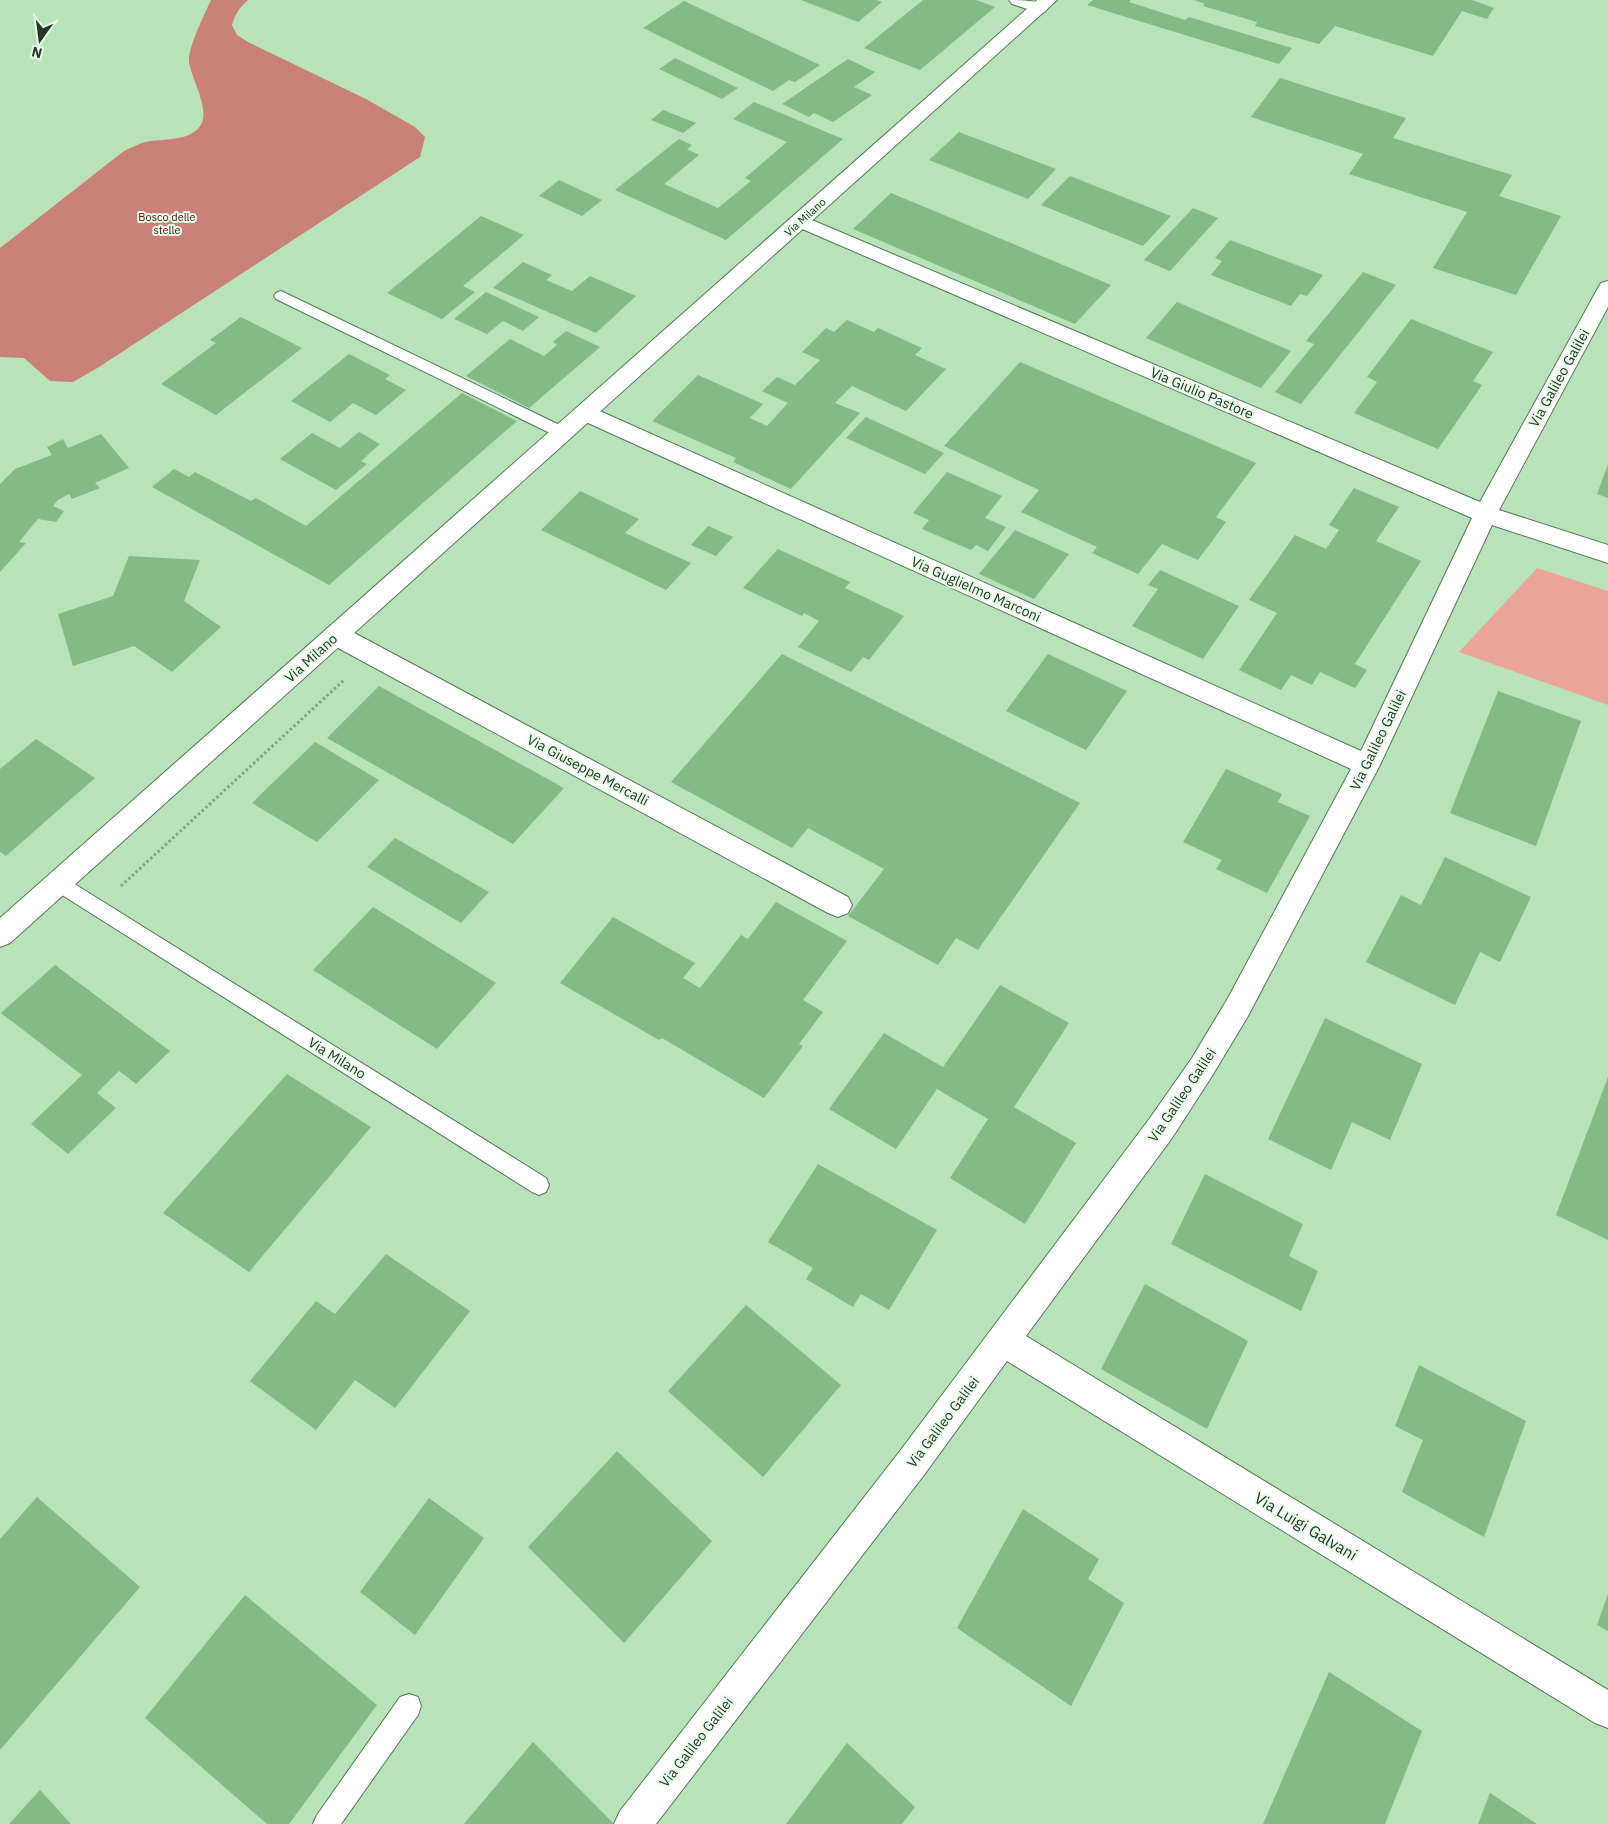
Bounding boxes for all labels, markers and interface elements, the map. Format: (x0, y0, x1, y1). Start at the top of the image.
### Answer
north arrow (15, 15, 65, 65)
text: N (30, 43, 44, 63)
street label: Via Milano (781, 195, 829, 239)
park label: Bosco delle stelle (138, 210, 196, 237)
street label: Via Galileo Galilei (1525, 326, 1593, 430)
street label: Via Giulio Pastore (1148, 363, 1257, 423)
street label: Via Guglielmo Marconi (908, 552, 1044, 626)
street label: Via Milano (281, 630, 341, 686)
street label: Via Galileo Galilei (1346, 687, 1410, 793)
street label: Via Giuseppe Mercalli (524, 730, 652, 810)
street label: Via Milano (305, 1033, 369, 1083)
street label: Via Galileo Galilei (1144, 1045, 1220, 1145)
street label: Via Galileo Galilei (903, 1373, 983, 1471)
street label: Via Luigi Galvani (1251, 1487, 1361, 1565)
street label: Via Galileo Galilei (655, 1693, 737, 1791)

